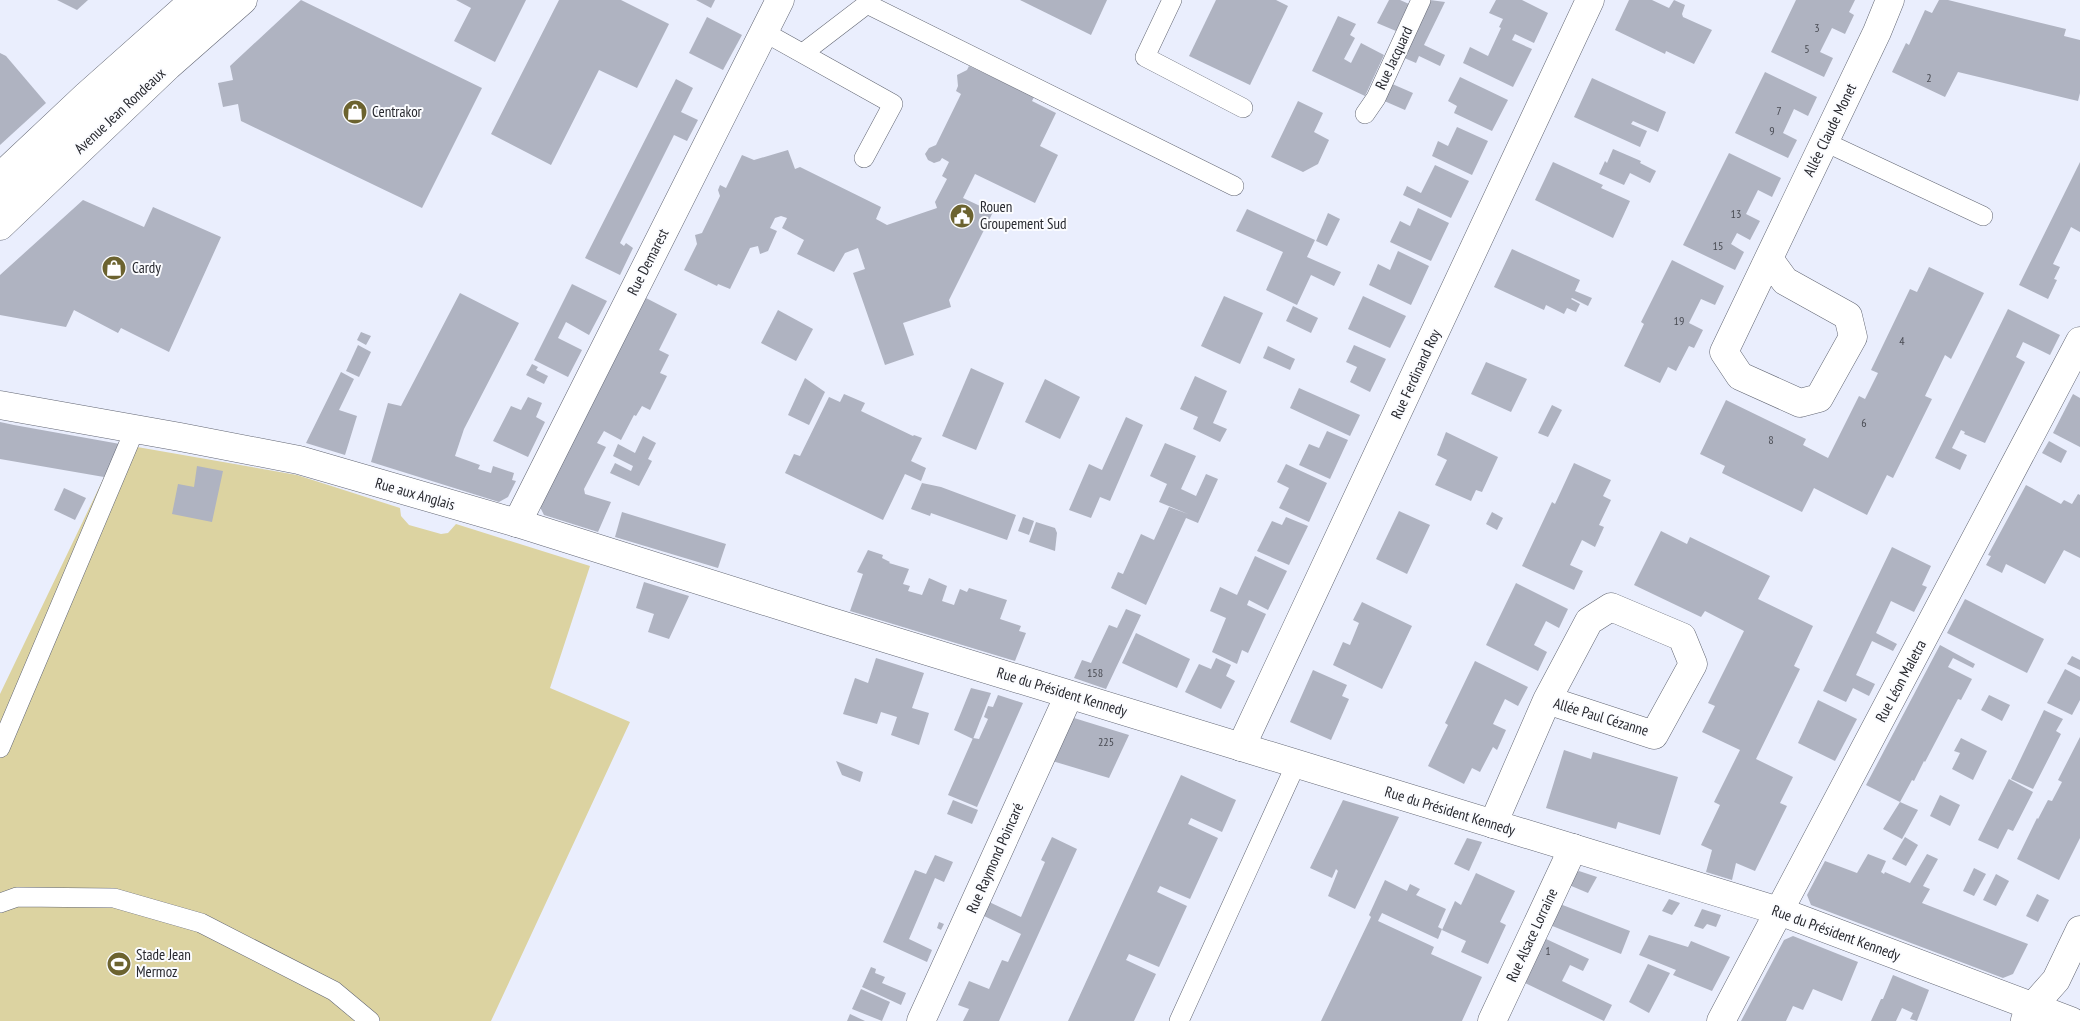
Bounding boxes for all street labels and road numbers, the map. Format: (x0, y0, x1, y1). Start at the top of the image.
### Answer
street label: Rue Jacquard (1371, 23, 1416, 92)
street label: Avenue Jean Rondeaux (70, 64, 169, 158)
street label: Allée Claude Monet (1799, 80, 1860, 179)
street label: Rue Demarest (623, 225, 672, 298)
street label: Rue Ferdinand Roy (1386, 326, 1445, 422)
street label: Rue aux Anglais (373, 473, 457, 514)
street label: Rue Léon Maletra (1871, 636, 1930, 725)
street label: Rue du Président Kennedy (995, 663, 1130, 720)
street label: Allée Paul Cézanne (1551, 693, 1651, 740)
street label: Rue du Président Kennedy (1383, 782, 1518, 839)
street label: Rue Raymond Poincaré (962, 800, 1027, 916)
street label: Rue Alsace Lorraine (1502, 885, 1562, 985)
street label: Rue du Président Kennedy (1769, 900, 1903, 965)

